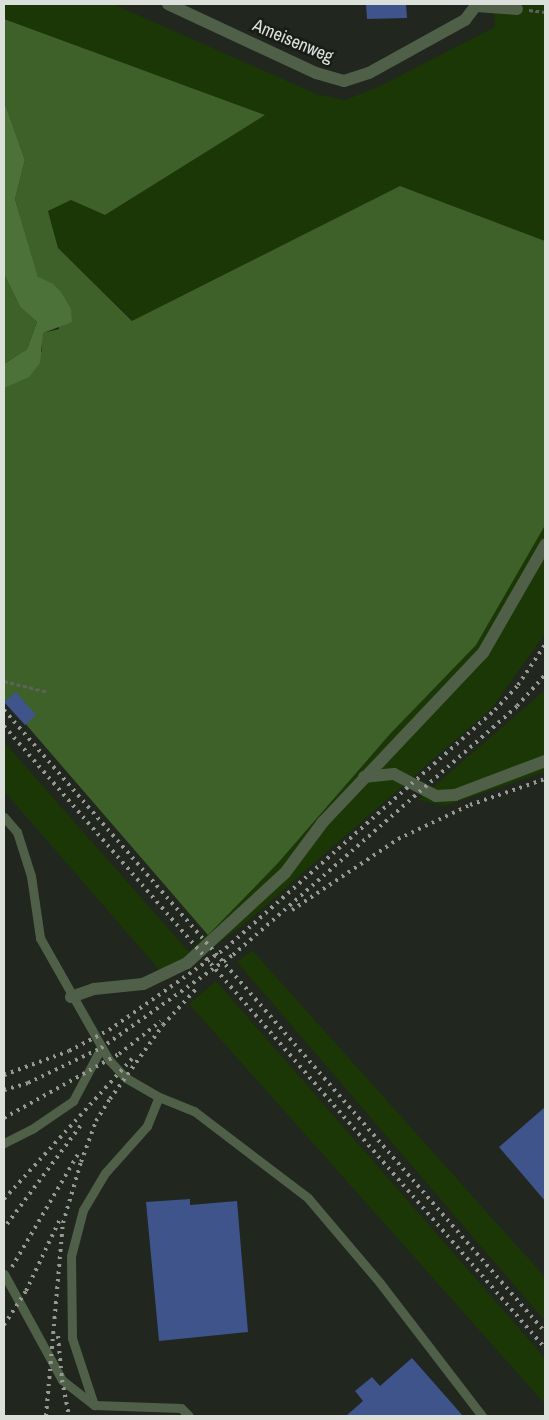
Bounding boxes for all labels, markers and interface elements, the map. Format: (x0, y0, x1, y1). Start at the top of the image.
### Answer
street label: Ameisenweg (250, 14, 336, 68)

